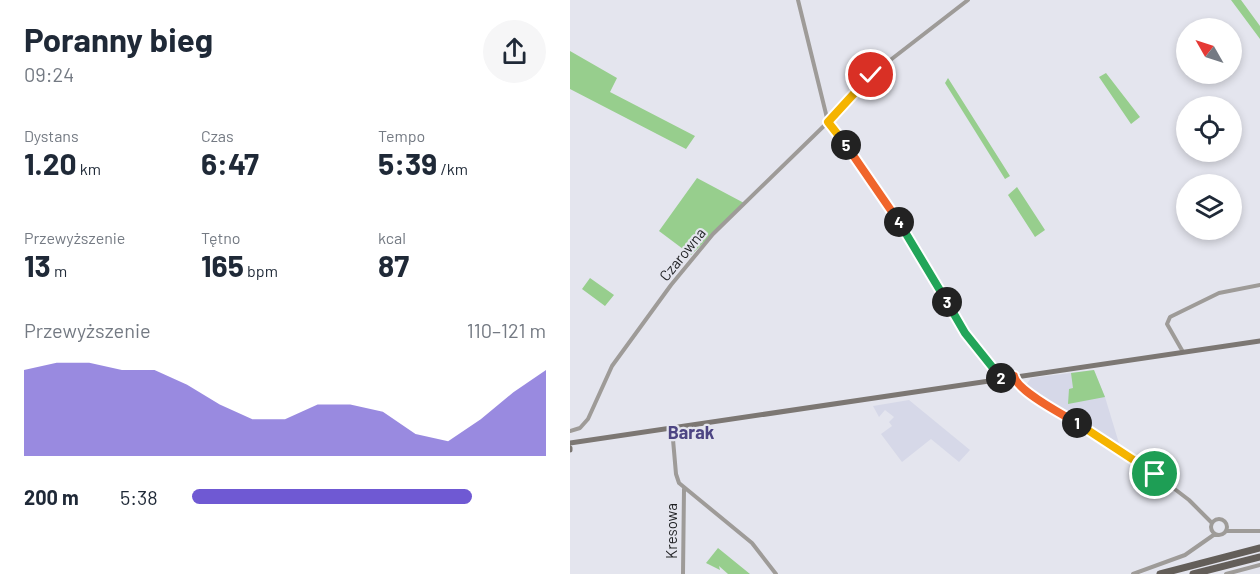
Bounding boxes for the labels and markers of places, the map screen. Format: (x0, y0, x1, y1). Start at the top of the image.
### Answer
pin (845, 49, 896, 100)
pin: 5 (831, 130, 861, 160)
pin: 4 (884, 207, 914, 237)
pin: 3 (932, 287, 962, 317)
pin: 2 (986, 363, 1016, 393)
pin: 1 (1062, 408, 1092, 438)
pin (1129, 448, 1180, 499)

